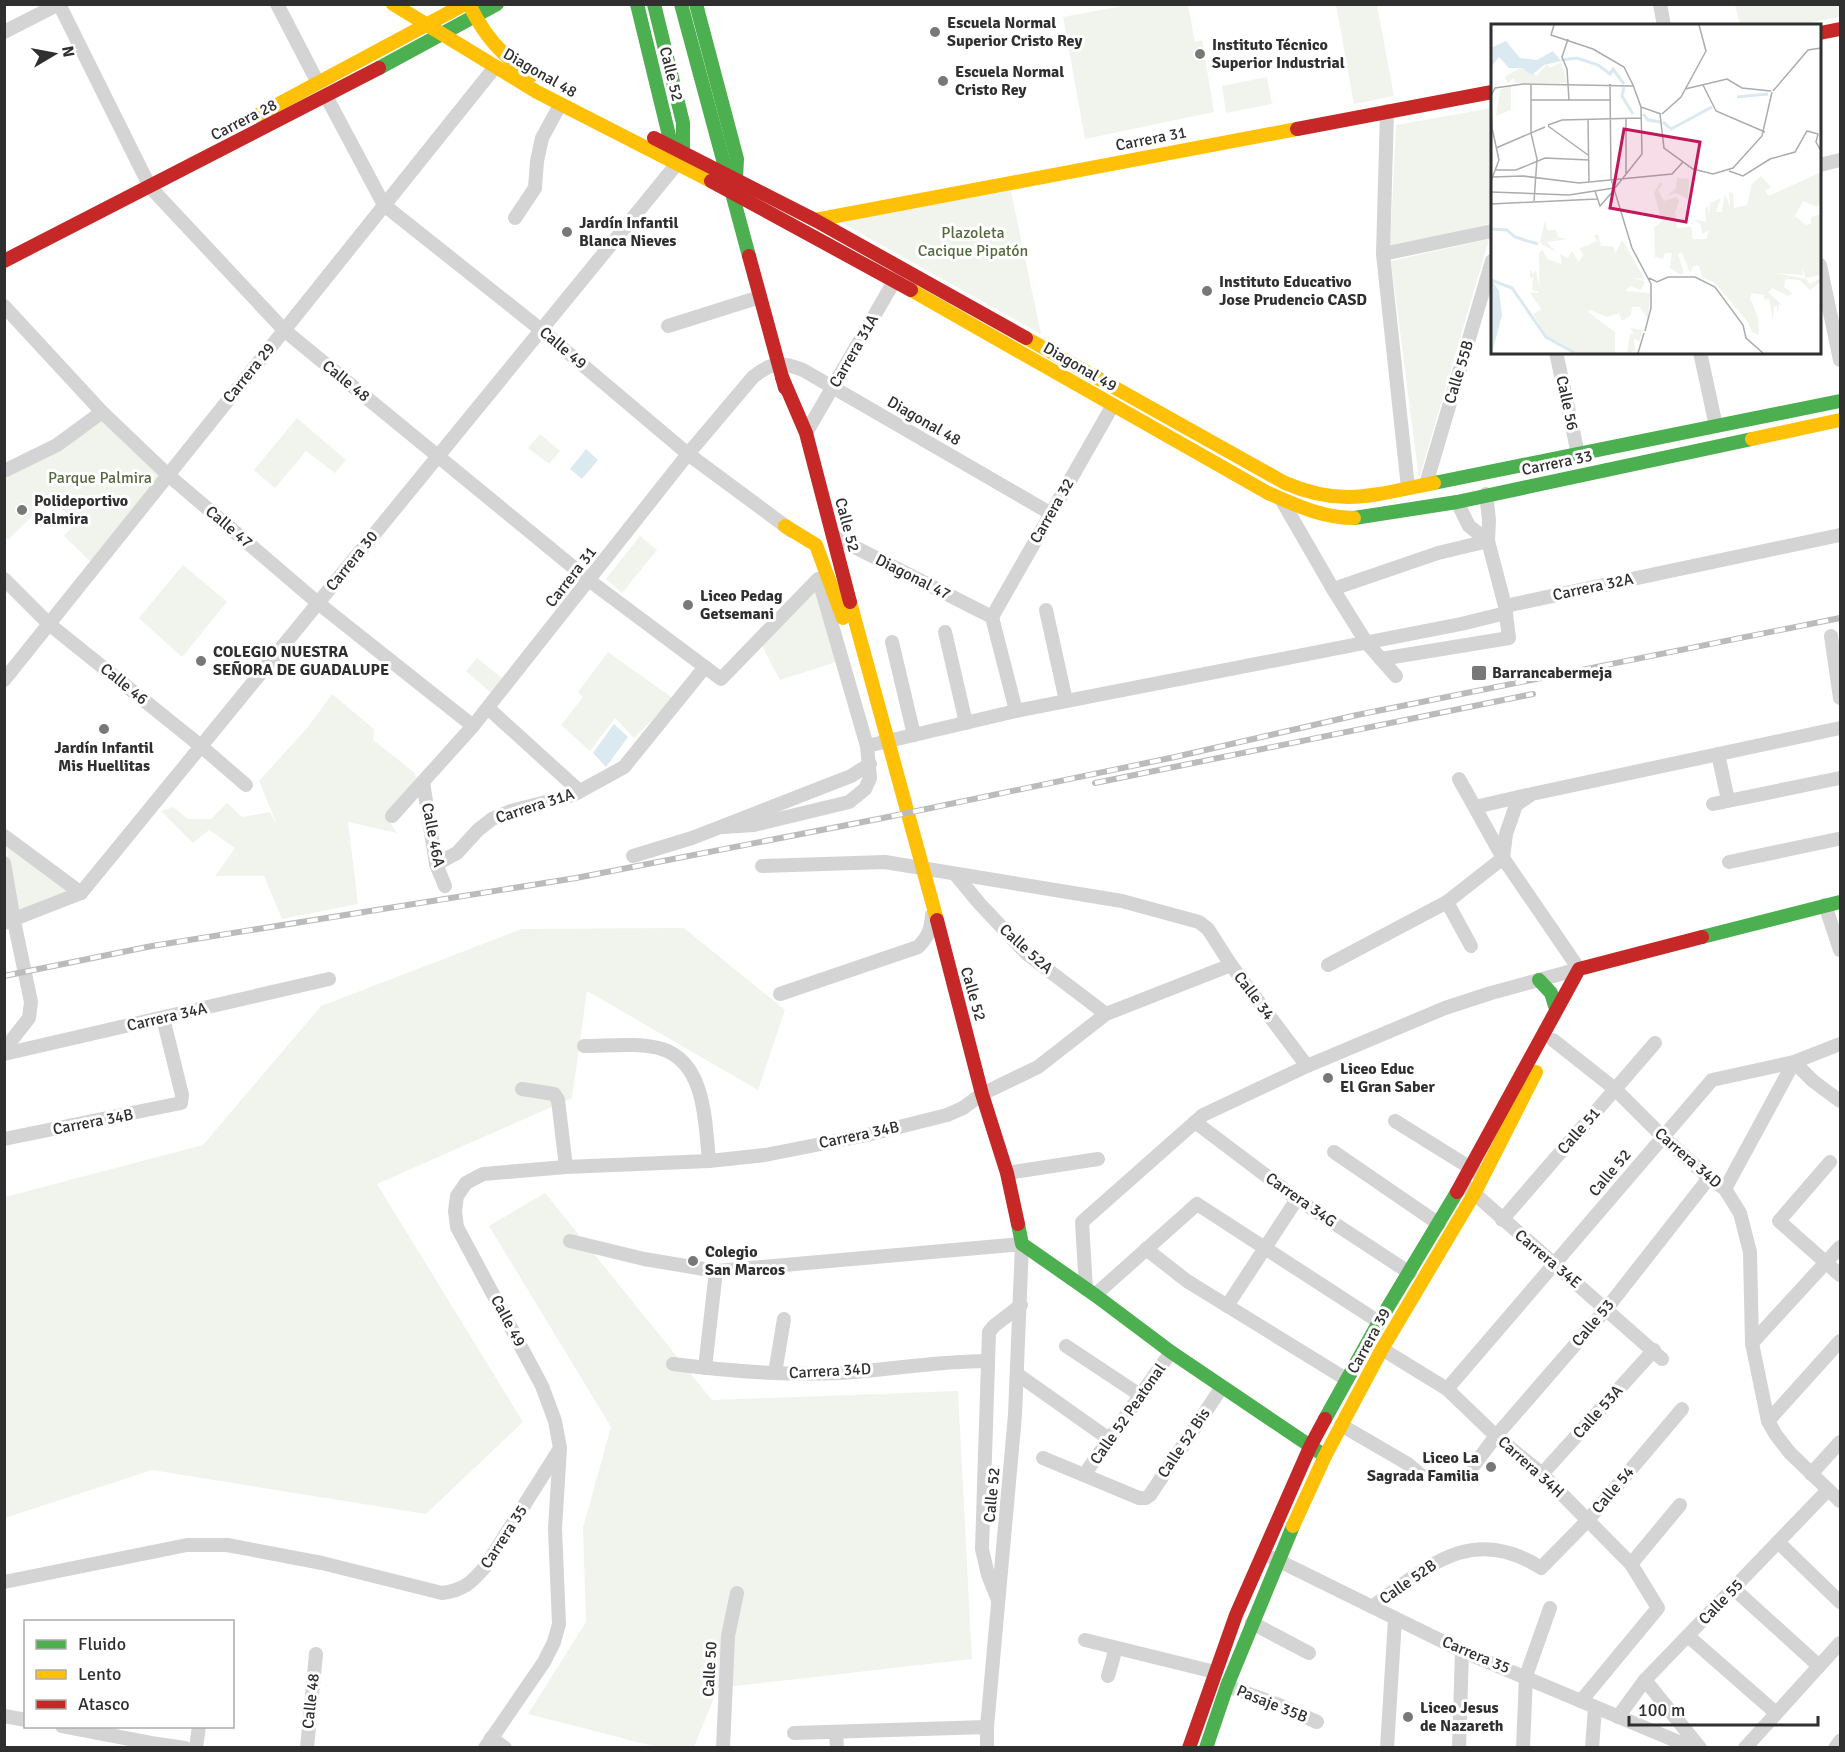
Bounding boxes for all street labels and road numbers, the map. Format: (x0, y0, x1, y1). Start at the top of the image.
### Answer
street label: Diagonal 48 (500, 44, 580, 102)
street label: Calle 52 (655, 45, 687, 103)
street label: Carrera 28 (207, 95, 281, 145)
street label: Carrera 31 (1114, 122, 1188, 156)
street label: Carrera 31A (825, 310, 883, 391)
street label: Calle 49 (535, 322, 591, 374)
street label: Diagonal 49 (1040, 338, 1120, 396)
street label: Calle 55B (1440, 338, 1478, 406)
street label: Carrera 29 (219, 339, 279, 407)
street label: Calle 48 (318, 356, 374, 406)
street label: Calle 56 (1551, 374, 1583, 432)
street label: Diagonal 48 (884, 392, 964, 450)
street label: Carrera 33 (1520, 446, 1594, 480)
street label: Carrera 32 (1025, 475, 1079, 547)
street label: Calle 52 (830, 496, 864, 554)
street label: Calle 47 (201, 501, 257, 553)
street label: Carrera 30 (322, 527, 382, 595)
street label: Carrera 31 (541, 543, 601, 611)
street label: Diagonal 47 (872, 550, 954, 604)
street label: Carrera 32A (1551, 569, 1635, 605)
street label: Calle 46 (96, 659, 152, 709)
street label: Carrera 31A (493, 784, 577, 828)
street label: Calle 46A (417, 801, 449, 869)
street label: Calle 52A (995, 920, 1057, 978)
street label: Calle 52 (956, 965, 990, 1023)
street label: Calle 34 (1229, 968, 1279, 1024)
street label: Carrera 34A (125, 998, 209, 1036)
street label: Calle 51 (1553, 1103, 1605, 1159)
street label: Carrera 34B (51, 1104, 135, 1140)
street label: Carrera 34B (817, 1117, 901, 1153)
street label: Carrera 34D (1650, 1123, 1726, 1193)
street label: Calle 52 (1584, 1145, 1636, 1201)
street label: Carrera 34G (1262, 1168, 1340, 1232)
street label: Carrera 34E (1511, 1225, 1585, 1293)
street label: Calle 49 (486, 1292, 530, 1350)
street label: Calle 53 (1567, 1295, 1619, 1351)
street label: Carrera 39 (1343, 1305, 1395, 1377)
street label: Carrera 34D (788, 1359, 872, 1383)
street label: Calle 52 Peatonal (1086, 1359, 1170, 1468)
street label: Calle 53A (1569, 1381, 1627, 1443)
street label: Calle 52 Bis (1153, 1404, 1215, 1482)
street label: Carrera 34H (1494, 1432, 1568, 1502)
street label: Calle 54 (1587, 1462, 1639, 1518)
street label: Calle 52 (980, 1466, 1004, 1524)
street label: Carrera 35 (476, 1501, 532, 1573)
street label: Calle 52B (1376, 1555, 1440, 1609)
street label: Calle 55 (1695, 1575, 1747, 1629)
street label: Carrera 35 (1439, 1632, 1513, 1678)
street label: Calle 50 (699, 1641, 721, 1697)
street label: Calle 48 (298, 1672, 324, 1730)
street label: Pasaje 35B (1234, 1681, 1310, 1727)

